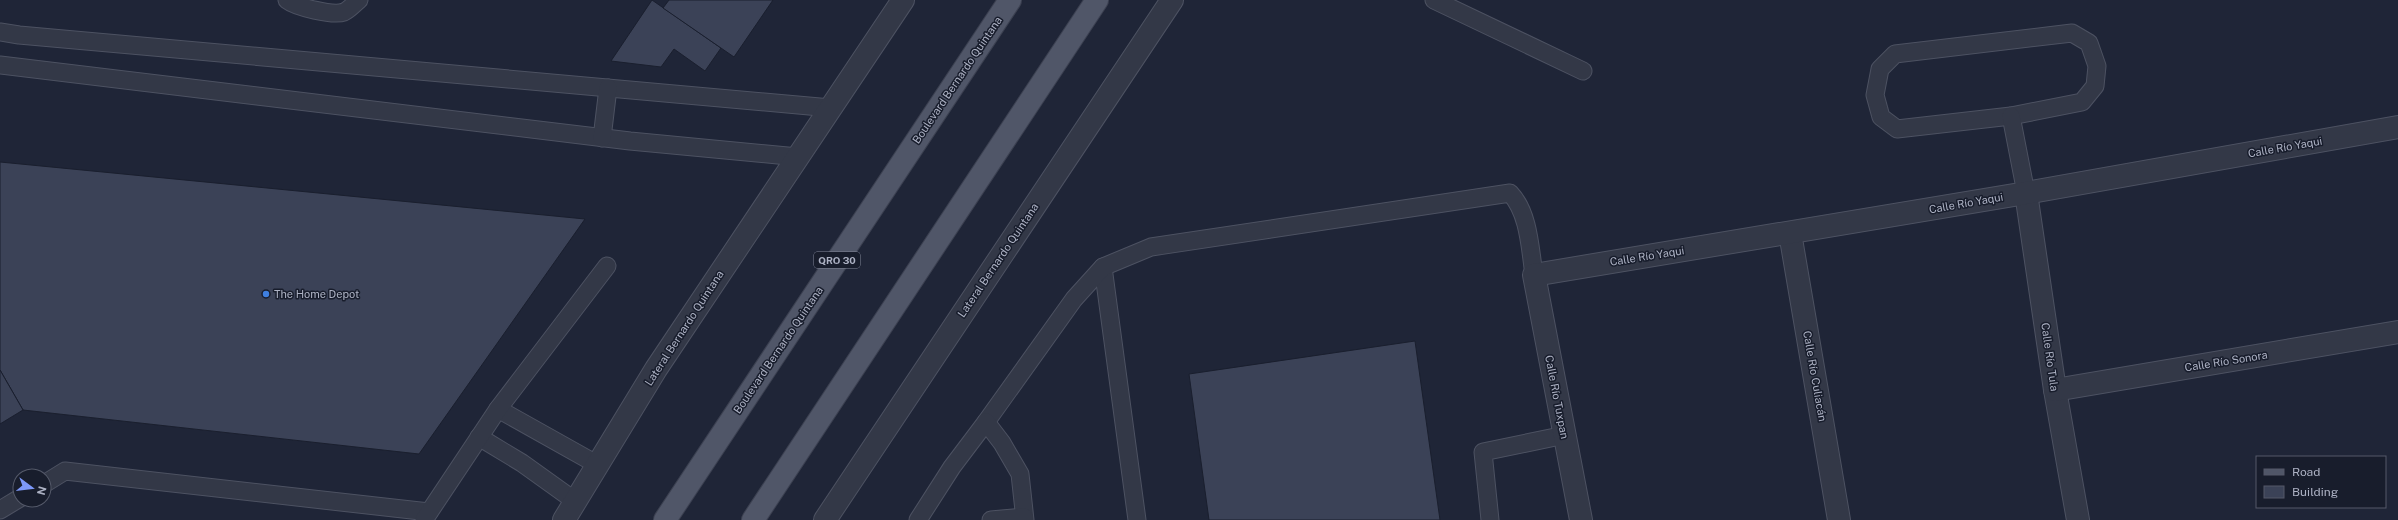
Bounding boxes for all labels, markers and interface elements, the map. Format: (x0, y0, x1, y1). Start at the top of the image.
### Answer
street label: Boulevard Bernardo Quintana (910, 14, 1004, 146)
street label: Calle Río Yaqui (2247, 135, 2323, 159)
street label: Calle Río Yaqui (1928, 191, 2004, 215)
street label: Lateral Bernardo Quintana (955, 201, 1041, 319)
street label: Calle Río Yaqui (1609, 244, 1685, 268)
road number: QRO 30 (814, 252, 860, 268)
street label: Lateral Bernardo Quintana (642, 268, 726, 388)
street label: Boulevard Bernardo Quintana (731, 284, 825, 416)
place label: The Home Depot (274, 288, 359, 300)
marker: The Home Depot (261, 289, 271, 299)
street label: Calle Río Tula (2039, 322, 2061, 392)
street label: Calle Río Culiacán (1801, 330, 1829, 422)
street label: Calle Río Sonora (2184, 349, 2268, 373)
street label: Calle Río Tuxpan (1543, 354, 1571, 440)
legend (2256, 456, 2386, 508)
text: Road (2292, 465, 2320, 479)
north arrow (12, 468, 52, 508)
text: N (35, 485, 49, 496)
text: Building (2292, 485, 2338, 499)

